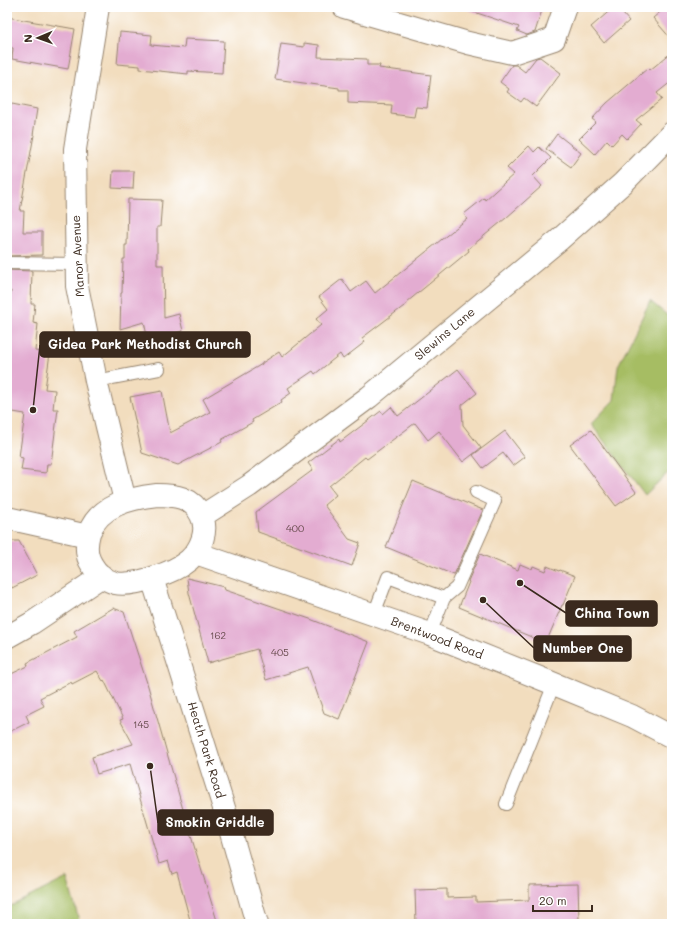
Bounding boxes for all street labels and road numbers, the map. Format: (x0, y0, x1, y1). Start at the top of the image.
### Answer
street label: Manor Avenue (67, 215, 87, 298)
street label: Slewins Lane (411, 303, 478, 363)
street label: Brentwood Road (389, 612, 486, 662)
street label: Heath Park Road (185, 699, 229, 800)

